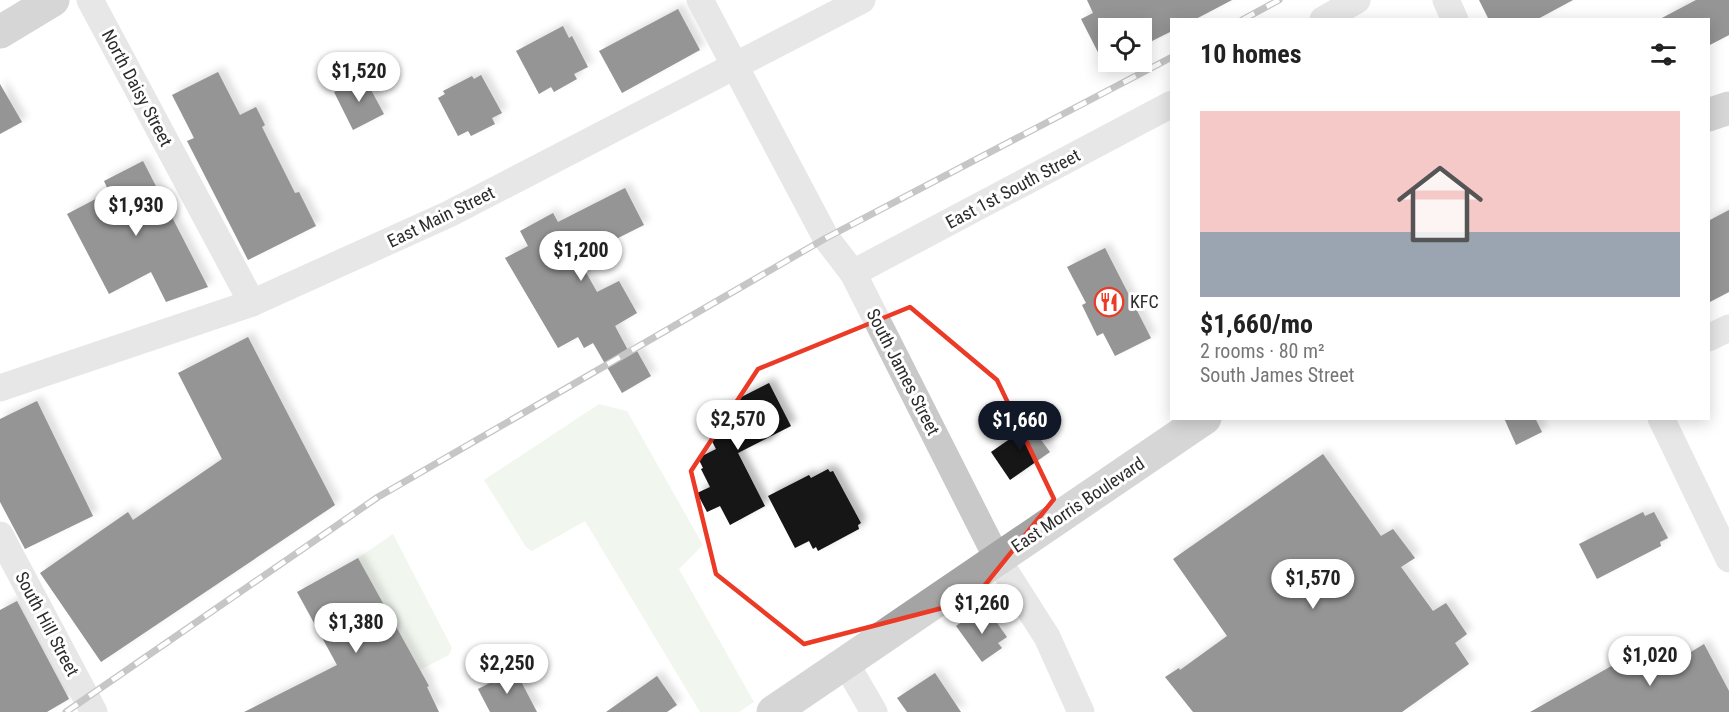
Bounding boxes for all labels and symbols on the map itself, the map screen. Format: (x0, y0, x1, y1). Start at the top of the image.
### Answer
street label: North Daisy Street (98, 26, 177, 150)
pin: $1,520 (310, 52, 408, 103)
street label: East 1st South Street (942, 144, 1084, 233)
street label: East Main Street (384, 182, 498, 252)
pin: $1,930 (87, 186, 185, 237)
pin: $1,200 (532, 231, 630, 282)
restaurant icon: KFC (1093, 286, 1125, 318)
place label: KFC (1130, 291, 1159, 312)
street label: South James Street (863, 305, 944, 438)
pin: $2,570 (689, 400, 787, 451)
pin: $1,660 (971, 401, 1069, 452)
street label: East Morris Boulevard (1007, 452, 1148, 557)
pin: $1,570 (1264, 559, 1362, 610)
street label: South Hill Street (11, 568, 84, 680)
pin: $1,260 (933, 584, 1031, 635)
pin: $1,380 (307, 603, 405, 654)
pin: $1,020 (1601, 636, 1699, 687)
pin: $2,250 (458, 644, 556, 695)

